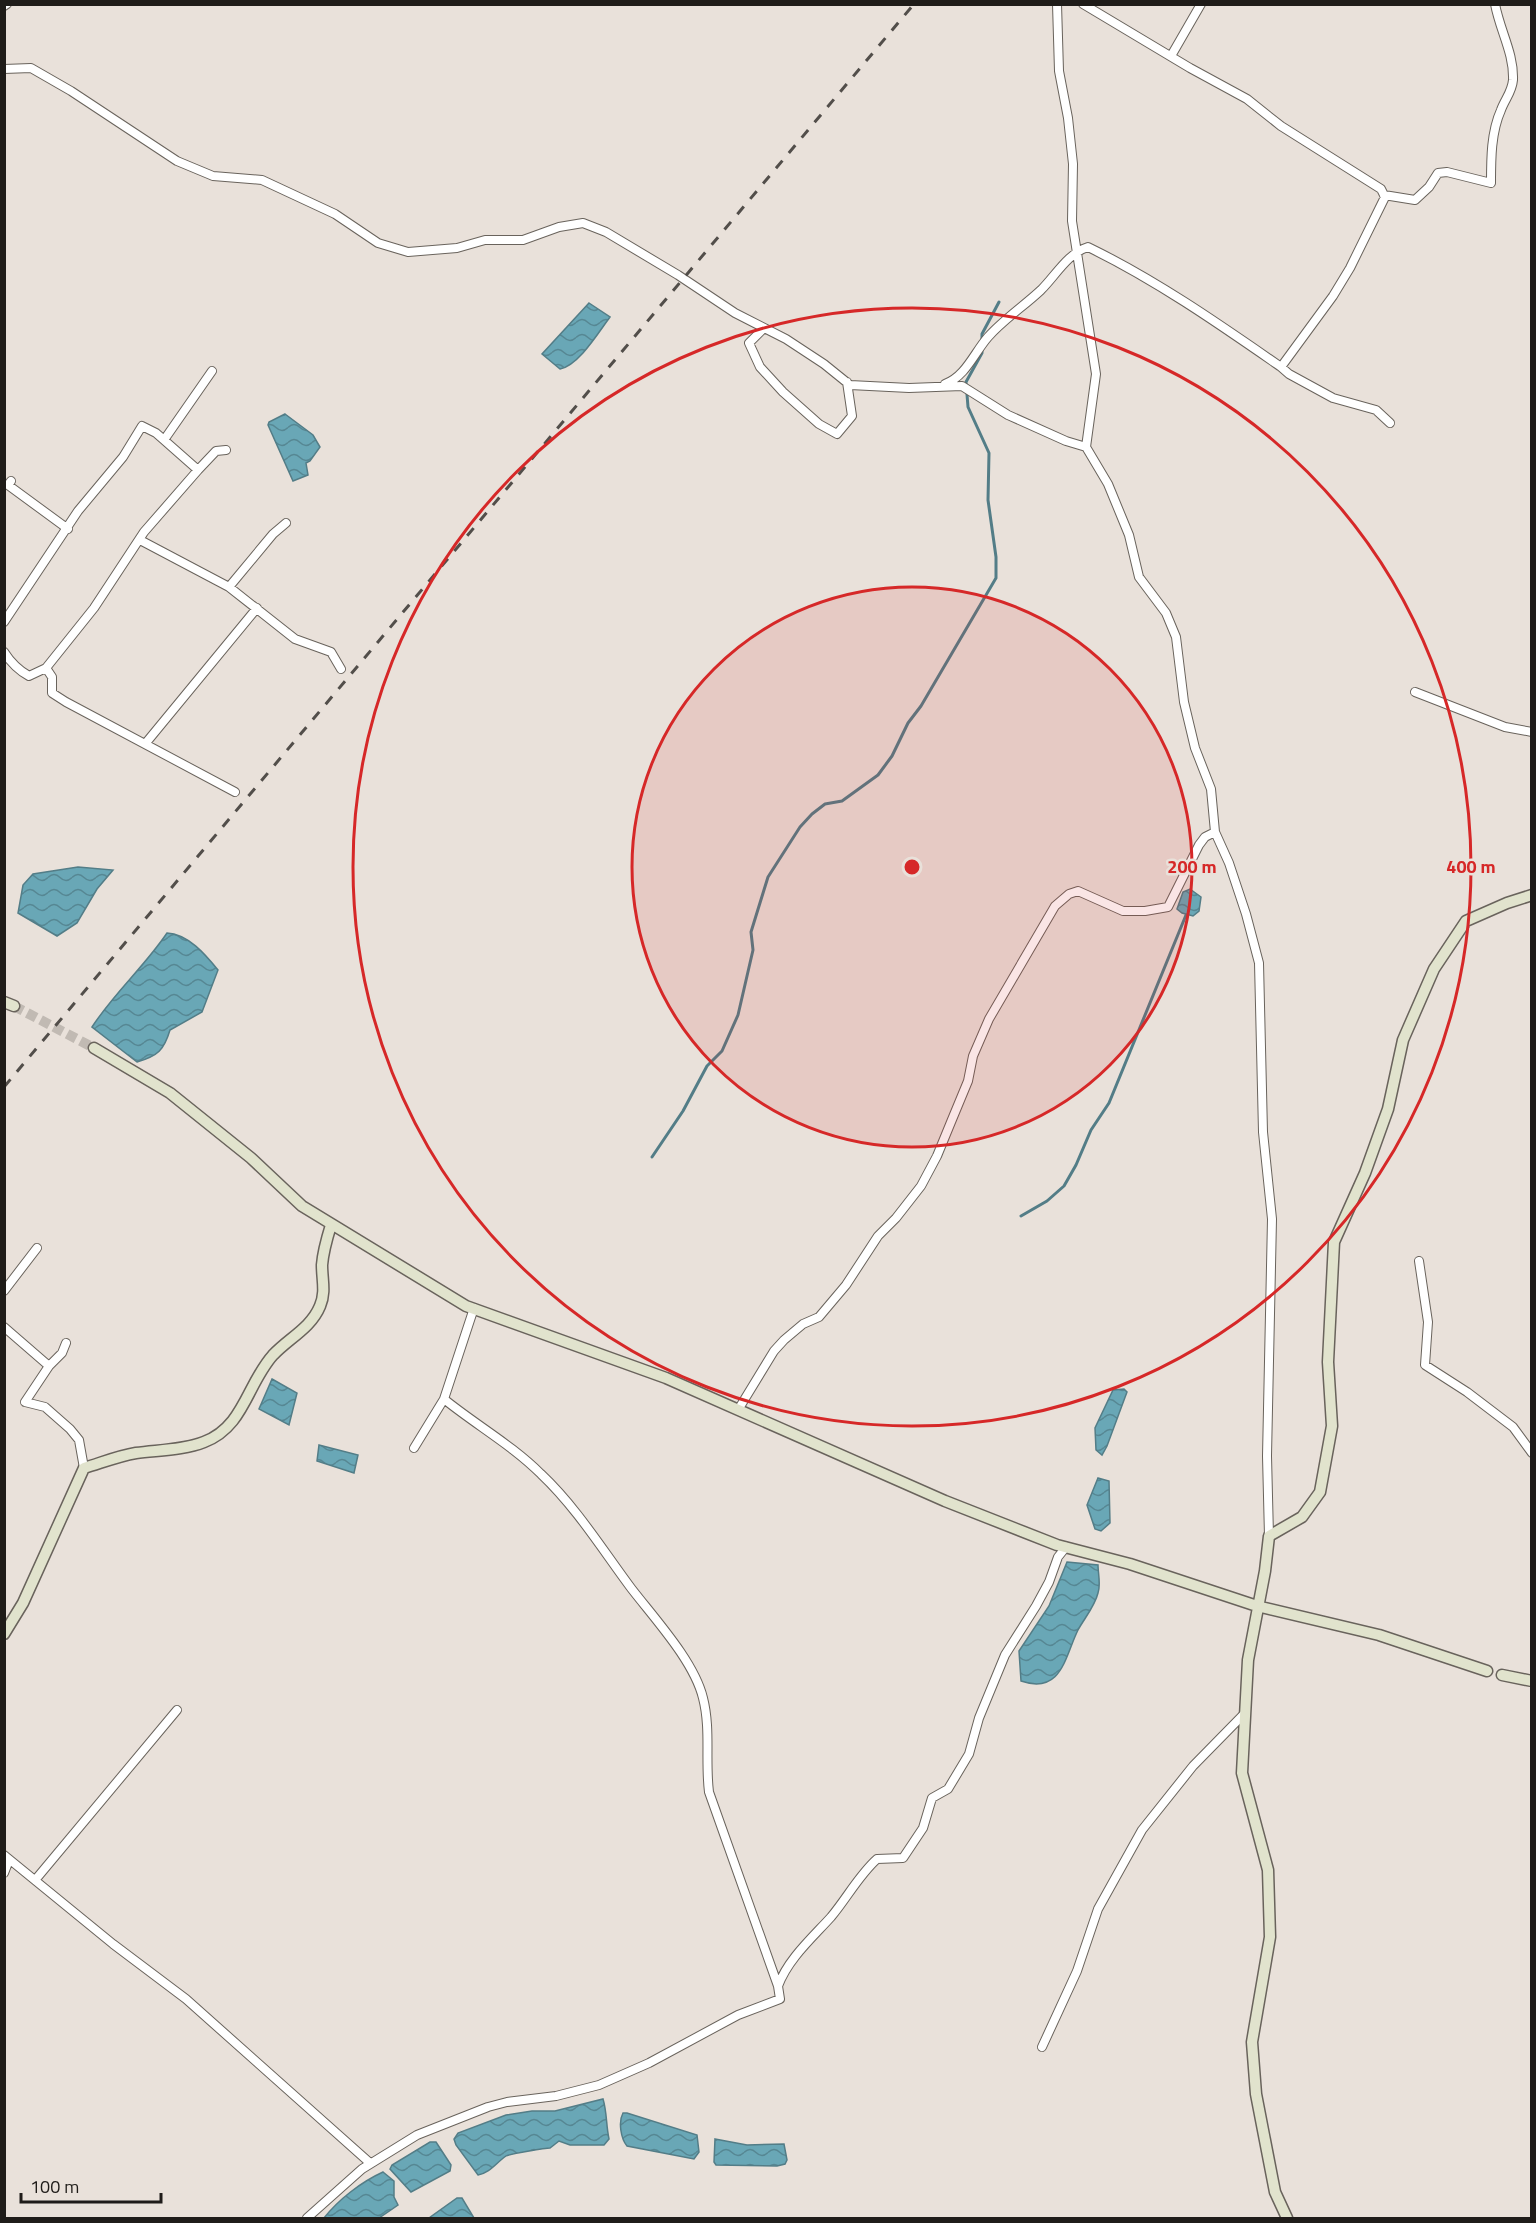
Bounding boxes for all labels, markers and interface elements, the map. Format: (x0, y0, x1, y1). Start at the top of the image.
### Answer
text: 200 m (1167, 853, 1217, 880)
text: 400 m (1446, 853, 1496, 880)
centre of rings (902, 857, 922, 877)
scale bar (21, 2166, 160, 2204)
text: 100 m (30, 2173, 79, 2200)

